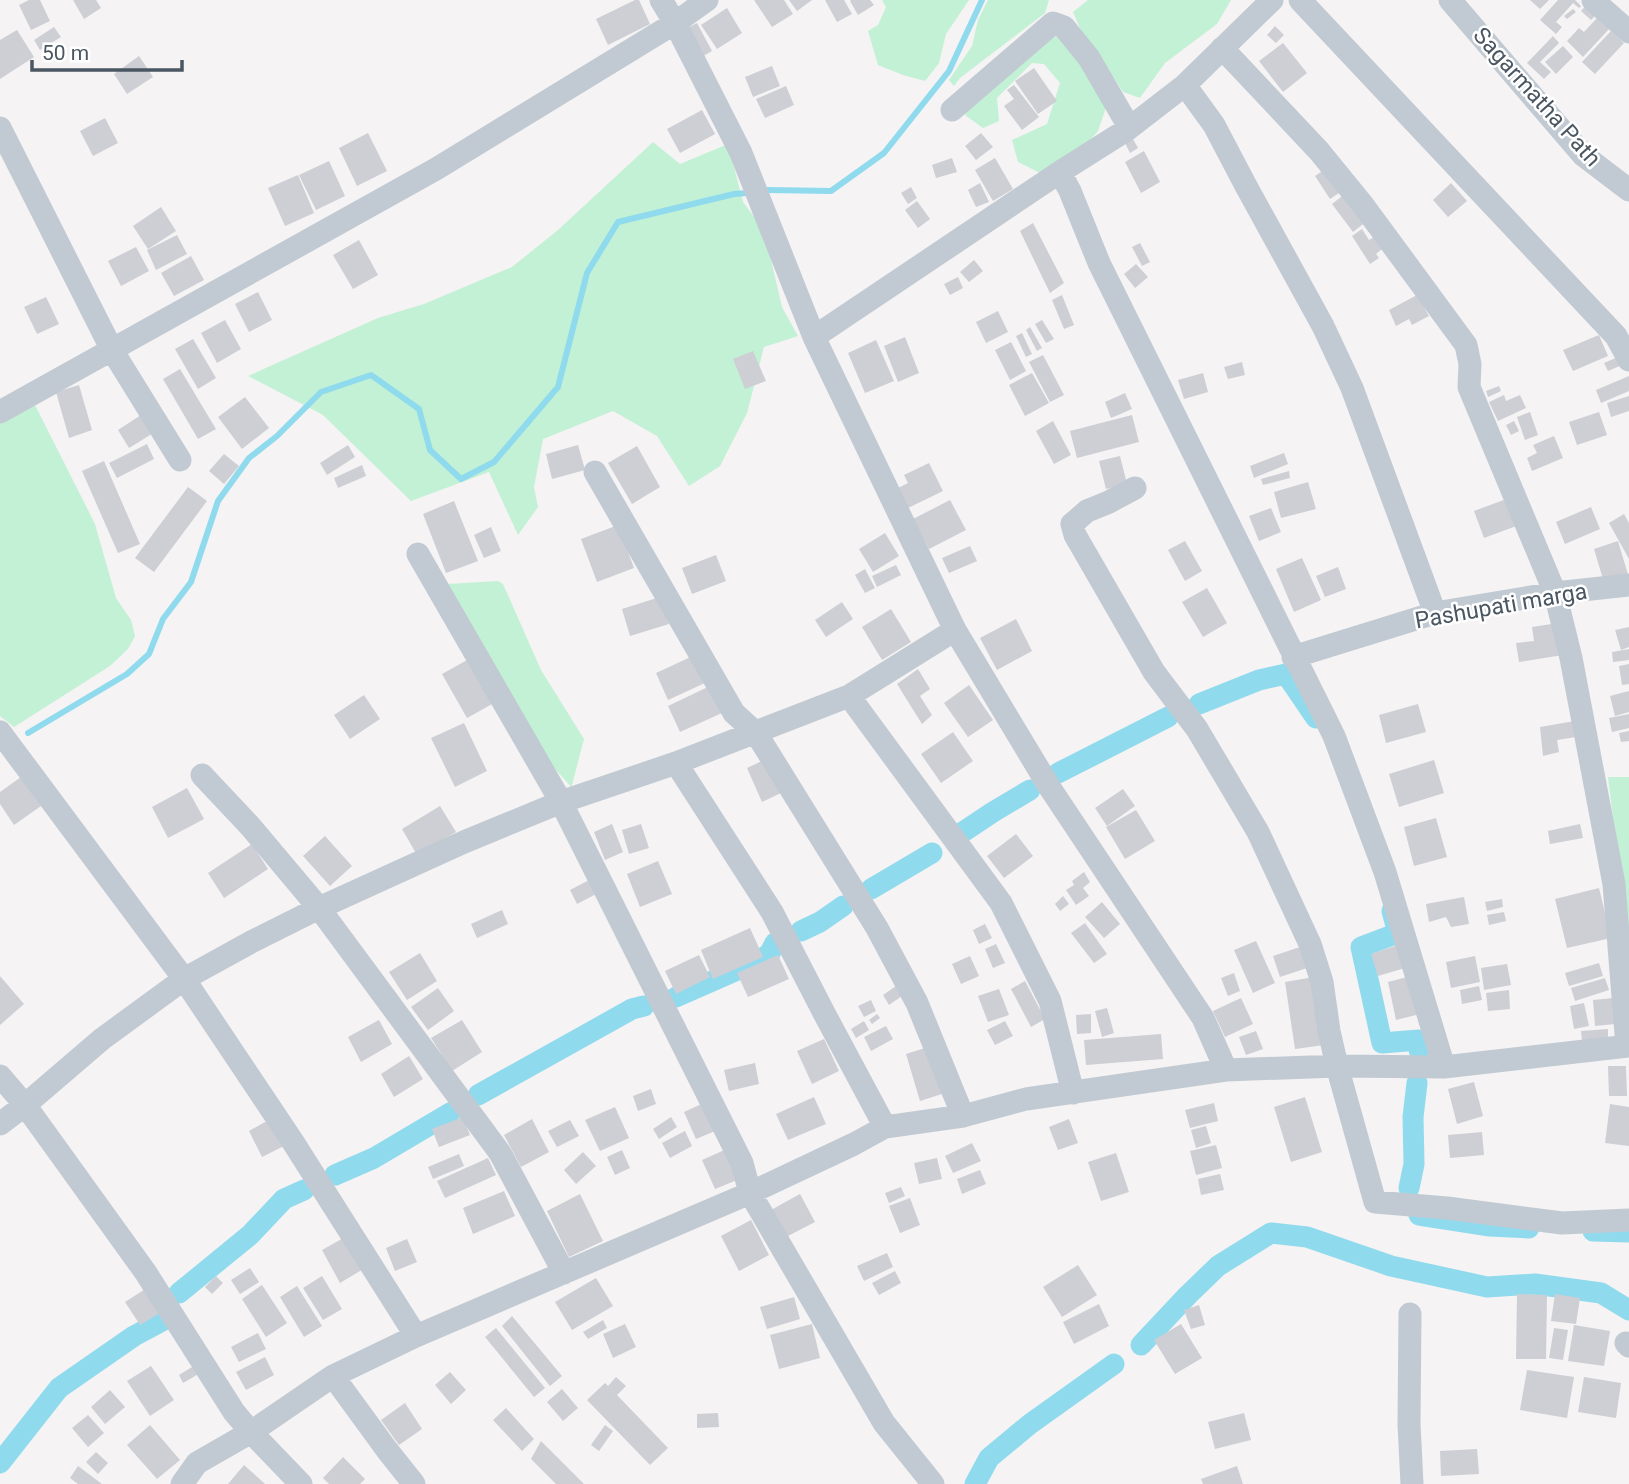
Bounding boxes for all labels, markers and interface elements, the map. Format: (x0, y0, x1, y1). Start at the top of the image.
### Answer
street label: Sagarmatha Path (1468, 22, 1606, 172)
scale bar (32, 28, 182, 72)
text: 50 m (42, 41, 89, 65)
street label: Pashupati marga (1413, 578, 1589, 634)

